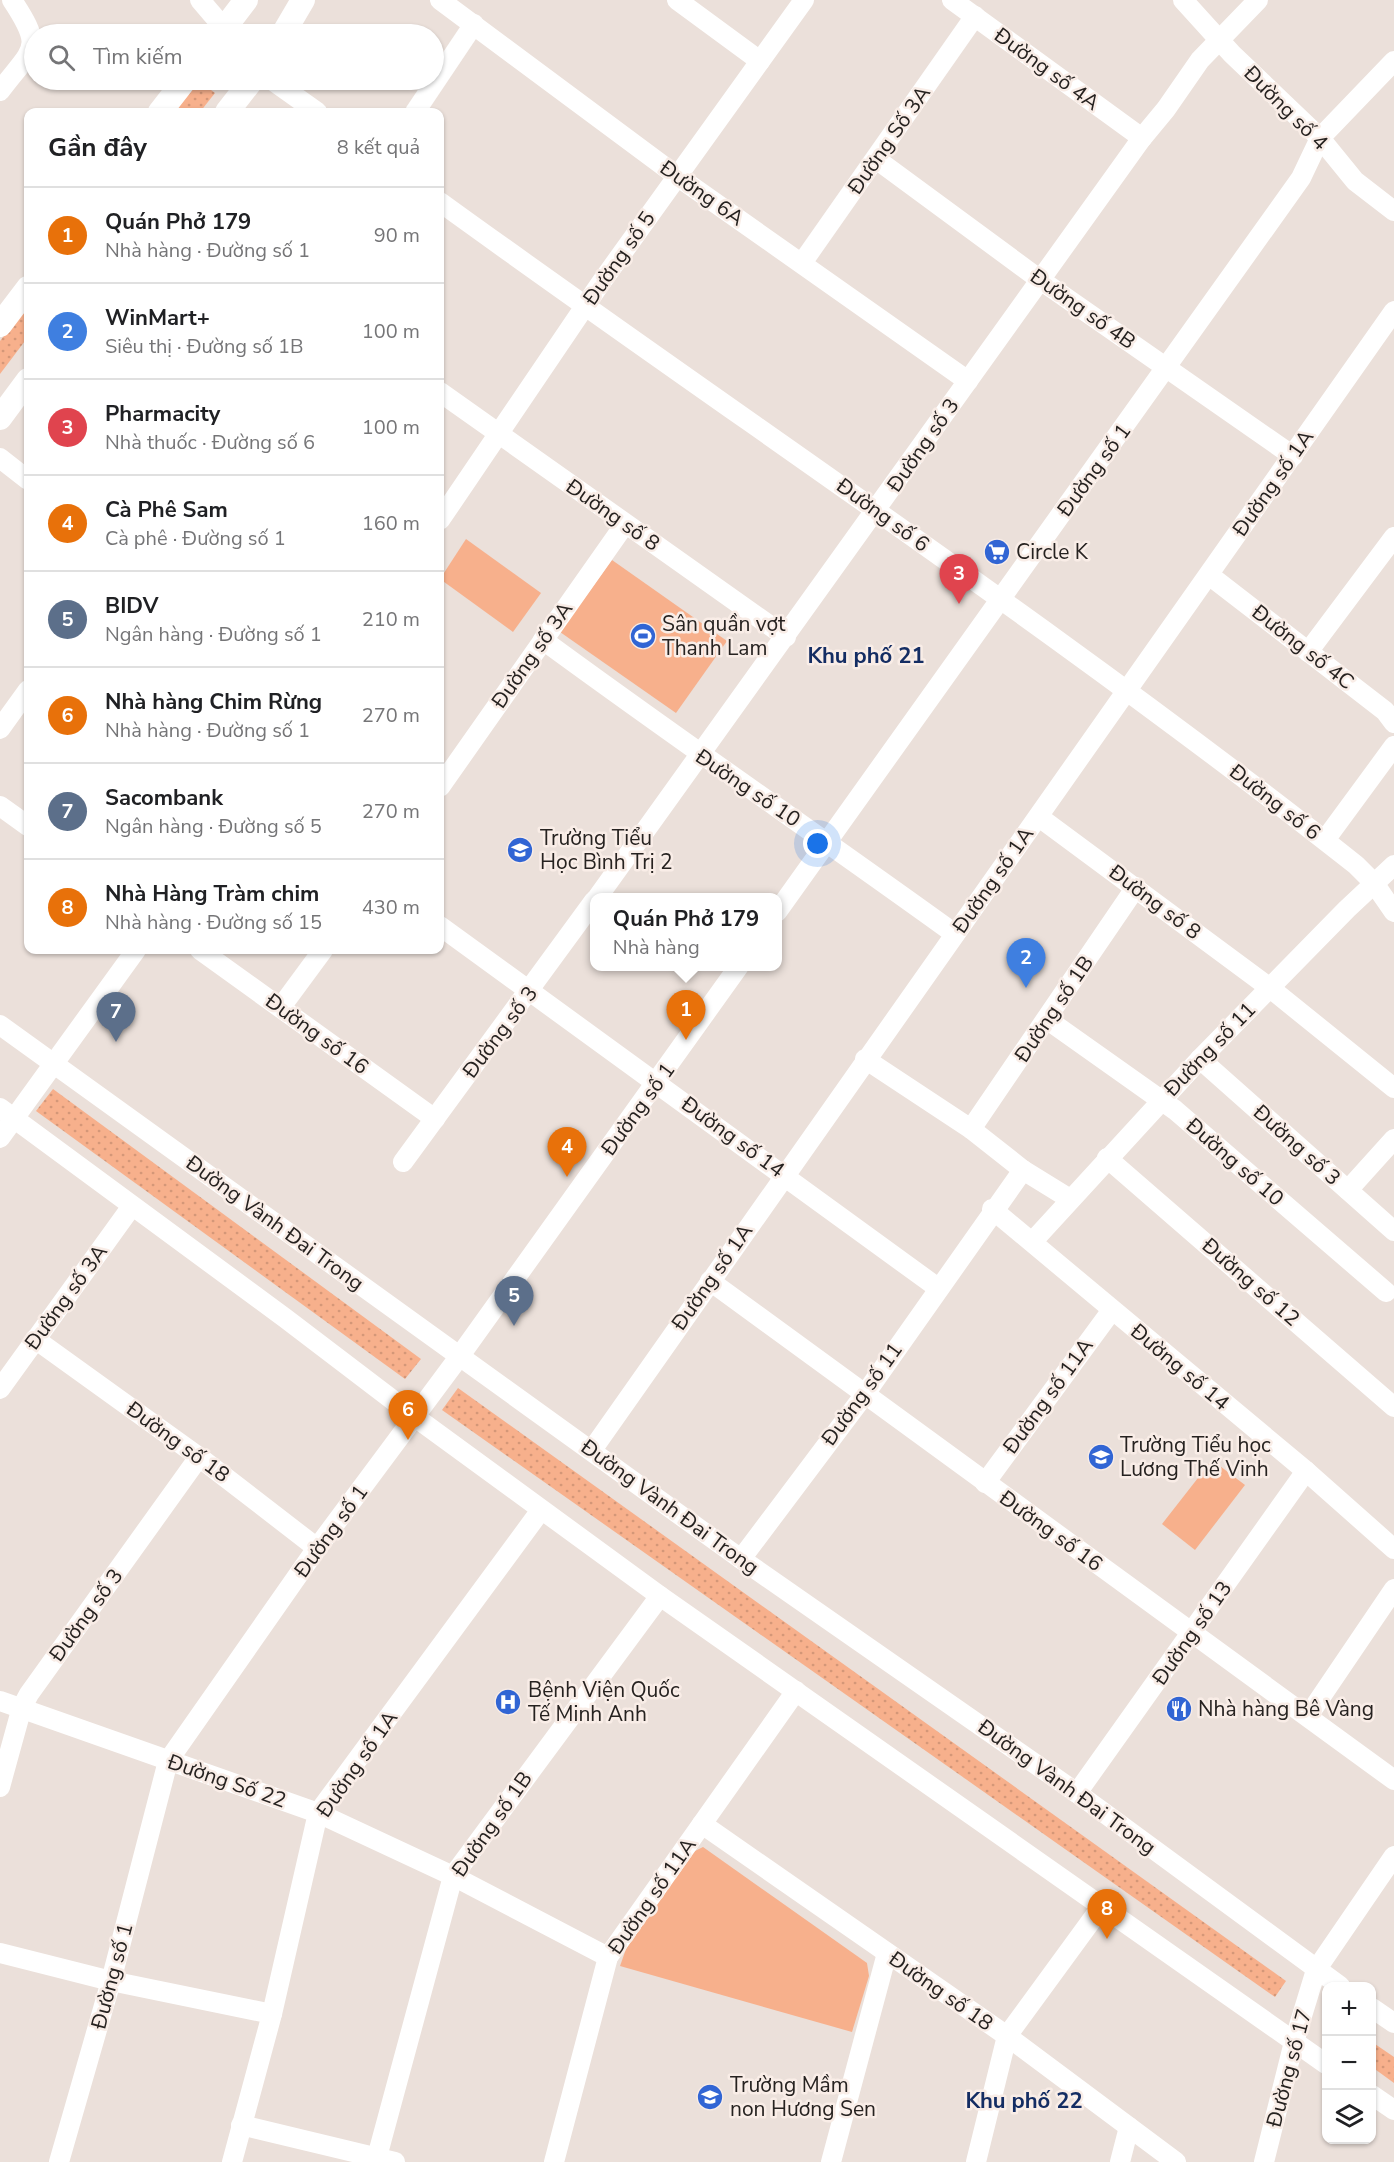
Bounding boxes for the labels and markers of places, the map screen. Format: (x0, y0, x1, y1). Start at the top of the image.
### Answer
supermarket icon: Circle K (982, 537, 1012, 567)
place label: Circle K (1016, 538, 1089, 566)
pin: 3 (940, 554, 978, 604)
place label: Sân quần vợt Thanh Lam (662, 610, 786, 662)
sports icon: Sân quần vợt Thanh Lam (628, 621, 658, 651)
place label: Trường Tiểu Học Bình Trị 2 (540, 824, 673, 876)
school or university icon: Trường Tiểu Học Bình Trị 2 (505, 835, 535, 865)
pin: 2 (1006, 938, 1046, 988)
pin: 1 (666, 990, 706, 1040)
pin: 7 (96, 992, 136, 1042)
pin: 4 (548, 1128, 586, 1177)
pin: 5 (494, 1276, 534, 1326)
pin: 6 (388, 1390, 428, 1440)
place label: Trường Tiểu học Lương Thế Vinh (1120, 1431, 1271, 1483)
school or university icon: Trường Tiểu học Lương Thế Vinh (1086, 1442, 1116, 1472)
place label: Bệnh Viện Quốc Tế Minh Anh (528, 1676, 680, 1728)
hospital icon: Bệnh Viện Quốc Tế Minh Anh (493, 1687, 523, 1717)
restaurant icon: Nhà hàng Bê Vàng (1164, 1694, 1194, 1724)
place label: Nhà hàng Bê Vàng (1198, 1695, 1374, 1723)
pin: 8 (1088, 1890, 1126, 1939)
place label: Trường Mầm non Hương Sen (730, 2071, 876, 2123)
school or university icon: Trường Mầm non Hương Sen (695, 2082, 725, 2112)

